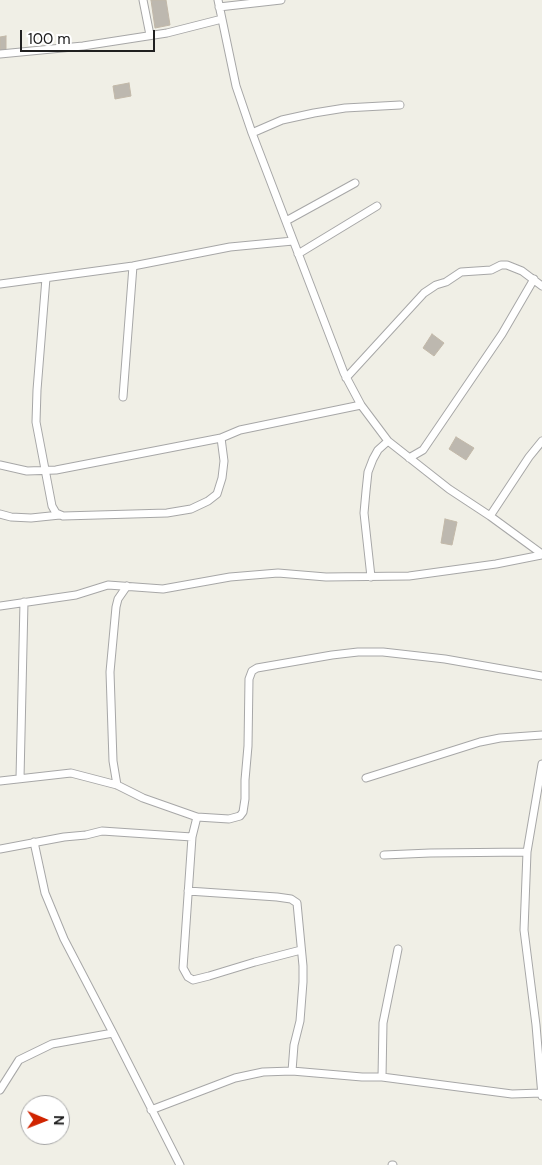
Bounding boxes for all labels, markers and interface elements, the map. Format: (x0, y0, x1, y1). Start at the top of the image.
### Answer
scale bar (22, 20, 158, 52)
text: 100 m (28, 29, 71, 49)
north arrow (20, 1095, 70, 1145)
text: N (50, 1115, 68, 1126)

